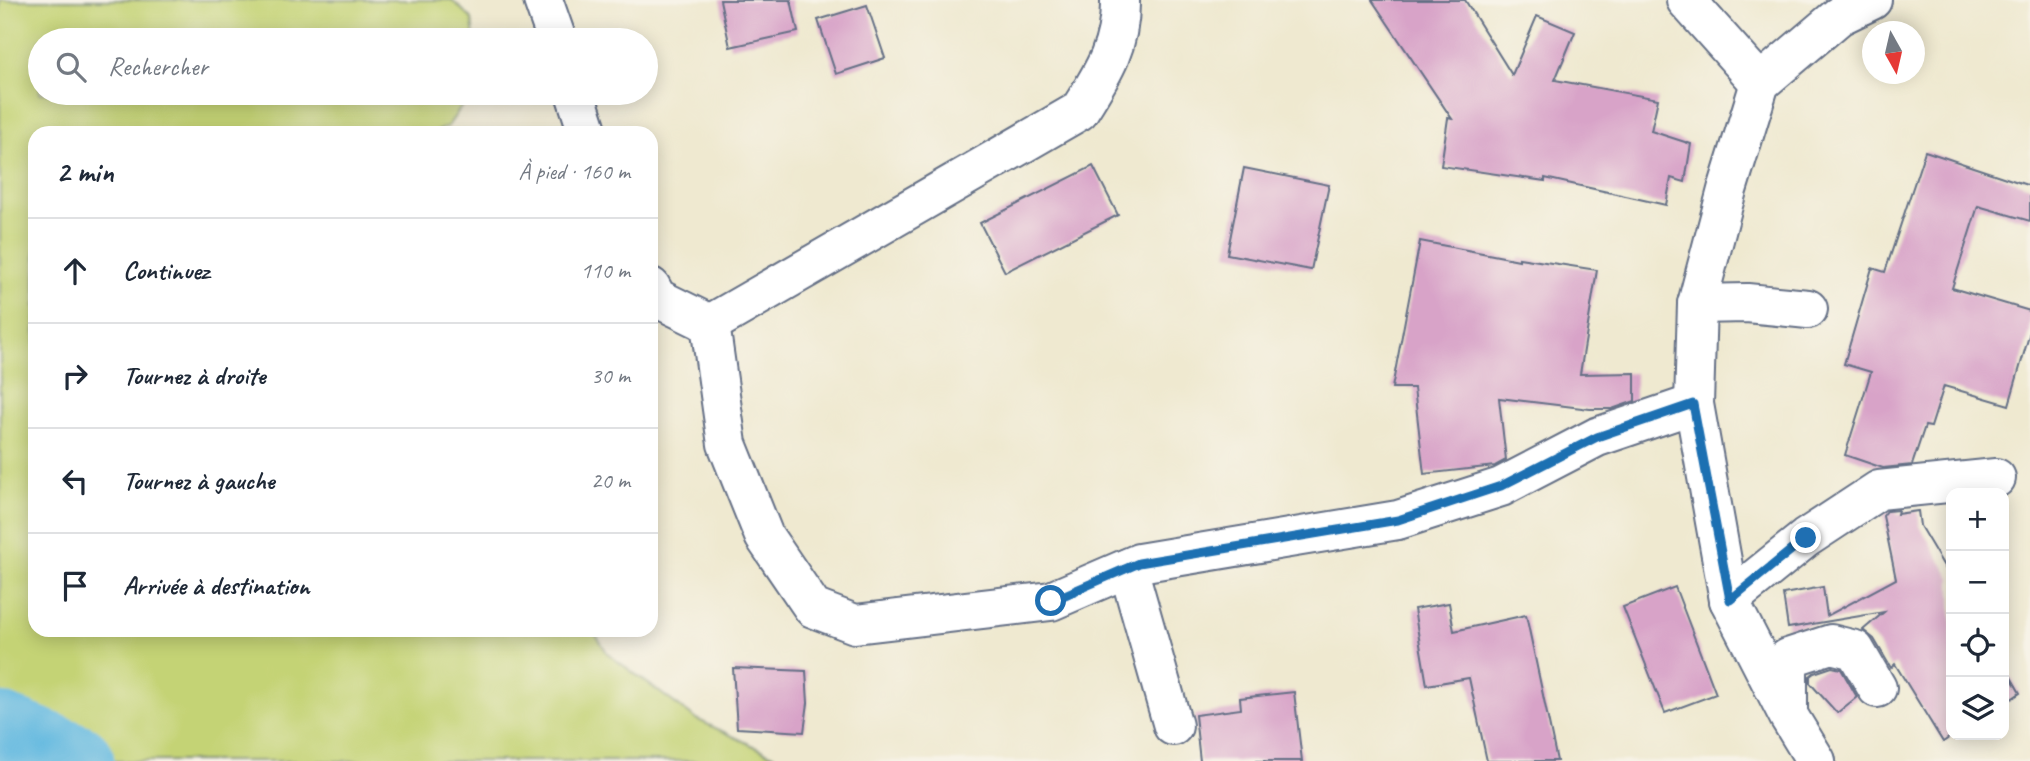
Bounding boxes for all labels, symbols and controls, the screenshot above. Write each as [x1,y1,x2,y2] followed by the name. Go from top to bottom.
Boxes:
[1862,21,1925,84] north arrow
[28,28,658,105] search box
[52,48,90,86] icon: search
[108,50,208,83] text: Rechercher
[56,153,113,191] text: 2 min
[518,157,630,186] text: À pied · 160 m
[56,252,94,290] icon: ahead
[123,254,209,287] text: Continuez
[581,256,630,285] text: 110 m
[56,357,94,395] icon: right
[123,359,265,392] text: Tournez à droite
[591,361,630,390] text: 30 m
[56,462,94,500] icon: left
[123,464,274,497] text: Tournez à gauche
[591,466,630,495] text: 20 m
[1946,488,2009,740] map controls
[1946,488,2009,551] button: +
[1790,522,1821,553] route end
[1946,551,2009,614] button: −
[56,567,94,605] icon: arrive
[123,569,309,602] text: Arrivée à destination
[1035,585,1066,616] route start
[1946,614,2009,677] button: locate
[1946,677,2009,740] button: layers

